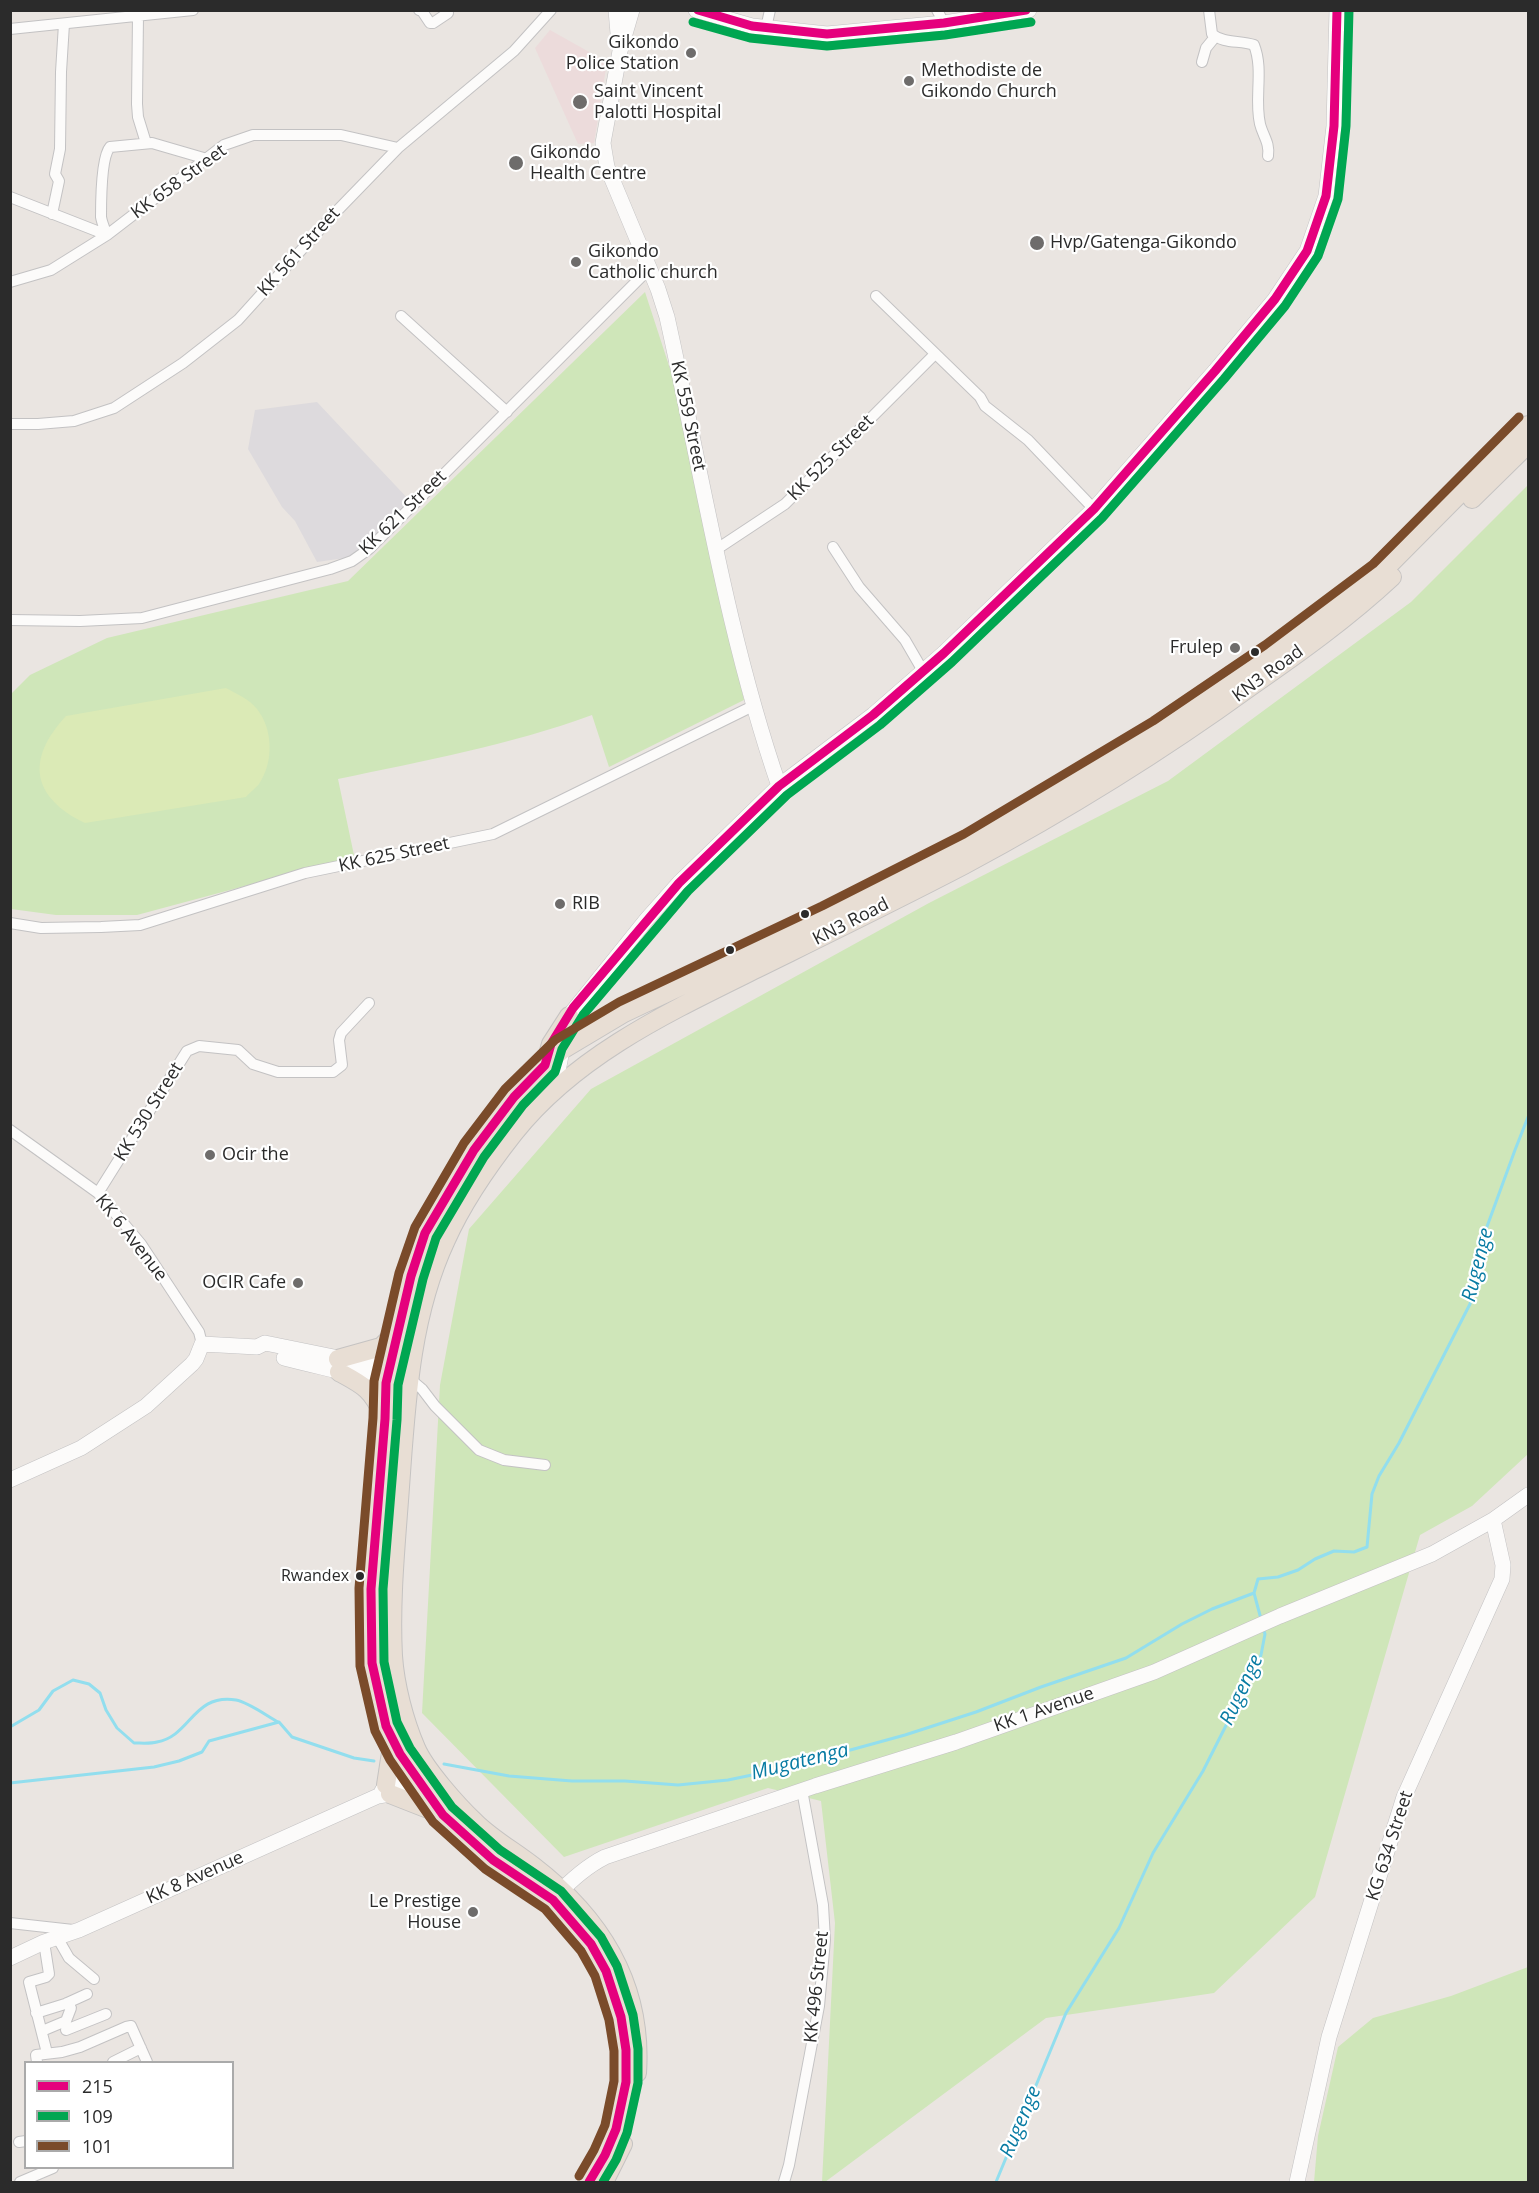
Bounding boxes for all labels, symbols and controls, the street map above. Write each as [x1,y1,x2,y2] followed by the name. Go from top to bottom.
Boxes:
[566,32,679,74] place label: Gikondo Police Station
[684,46,698,60] marker: Gikondo Police Station
[921,60,1057,103] place label: Methodiste de Gikondo Church
[902,74,916,88] marker: Methodiste de Gikondo Church
[594,81,721,124] place label: Saint Vincent Palotti Hospital
[571,93,589,111] marker: Saint Vincent Palotti Hospital
[127,140,231,224] street label: KK 658 Street
[530,142,646,184] place label: Gikondo Health Centre
[507,154,525,172] marker: Gikondo Health Centre
[253,203,345,301] street label: KK 561 Street
[1050,232,1237,254] place label: Hvp/Gatenga-Gikondo
[1028,234,1046,252] marker: Hvp/Gatenga-Gikondo
[588,241,718,284] place label: Gikondo Catholic church
[569,255,583,269] marker: Gikondo Catholic church
[666,359,710,473] street label: KK 559 Street
[784,411,878,505] street label: KK 525 Street
[355,466,451,560] street label: KK 621 Street
[1170,637,1223,659] place label: Frulep
[1228,641,1308,707] street label: KN3 Road
[1228,641,1242,655] marker: Frulep
[1249,646,1261,658] unlabelled marker
[337,833,451,877] street label: KK 625 Street
[572,893,600,915] place label: RIB
[809,894,893,950] street label: KN3 Road
[553,897,567,911] marker: RIB
[799,908,811,920] unlabelled marker
[724,944,736,956] unlabelled marker
[110,1059,188,1165] street label: KK 530 Street
[222,1144,289,1166] place label: Ocir the
[203,1148,217,1162] marker: Ocir the
[90,1190,172,1286] street label: KK 6 Avenue
[1457,1226,1499,1304] water label: Rugenge
[202,1272,286,1294] place label: OCIR Cafe
[291,1276,305,1290] marker: OCIR Cafe
[281,1566,349,1586] place label: Rwandex
[354,1570,366,1582] marker: Rwandex
[1215,1651,1269,1729] water label: Rugenge
[991,1683,1097,1737] street label: KK 1 Avenue
[749,1738,851,1786] water label: Mugatenga
[1362,1788,1418,1904] street label: KG 634 Street
[143,1847,247,1909] street label: KK 8 Avenue
[369,1891,461,1934] place label: Le Prestige House
[466,1905,480,1919] marker: Le Prestige House
[800,1930,834,2044] street label: KK 496 Street
[24,2061,234,2169] legend
[82,2074,113,2098] text: 215
[995,2083,1047,2161] water label: Rugenge
[82,2104,113,2128] text: 109
[82,2134,113,2158] text: 101

